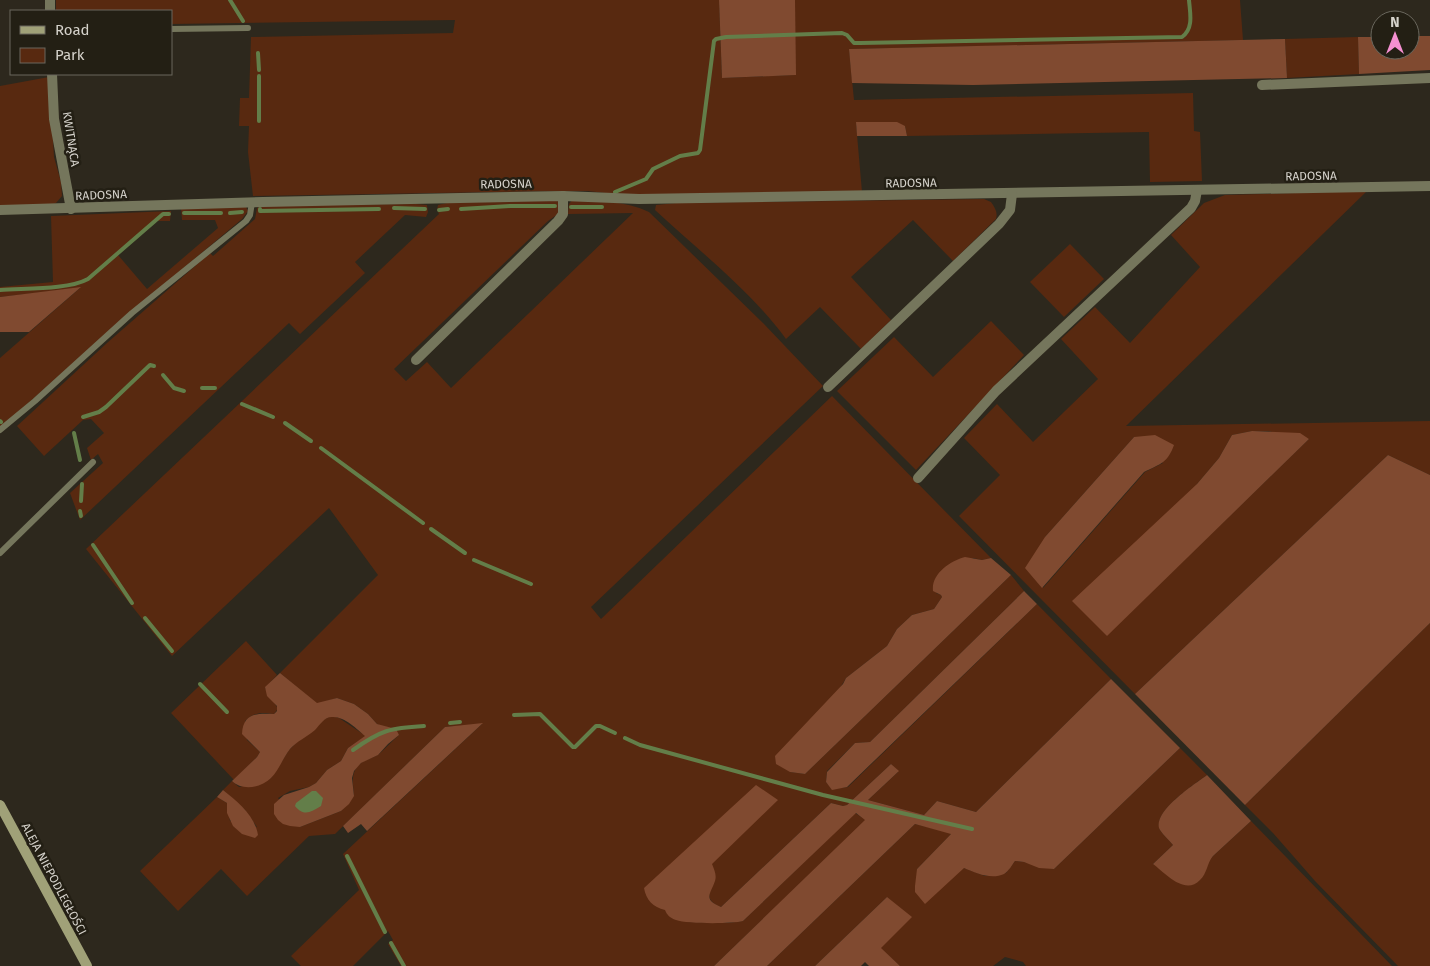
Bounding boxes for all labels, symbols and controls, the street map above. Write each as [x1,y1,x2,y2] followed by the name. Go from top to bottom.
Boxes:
[10,10,172,75] legend
[1370,10,1420,60] north arrow
[1390,14,1400,31] text: N
[55,21,90,39] text: Road
[55,46,85,64] text: Park
[60,111,82,168] street label: KWITNĄCA
[1285,169,1337,183] street label: RADOSNA
[885,176,937,190] street label: RADOSNA
[480,177,532,191] street label: RADOSNA
[75,187,127,203] street label: RADOSNA
[19,820,90,937] street label: ALEJA NIEPODLEGŁOŚCI

